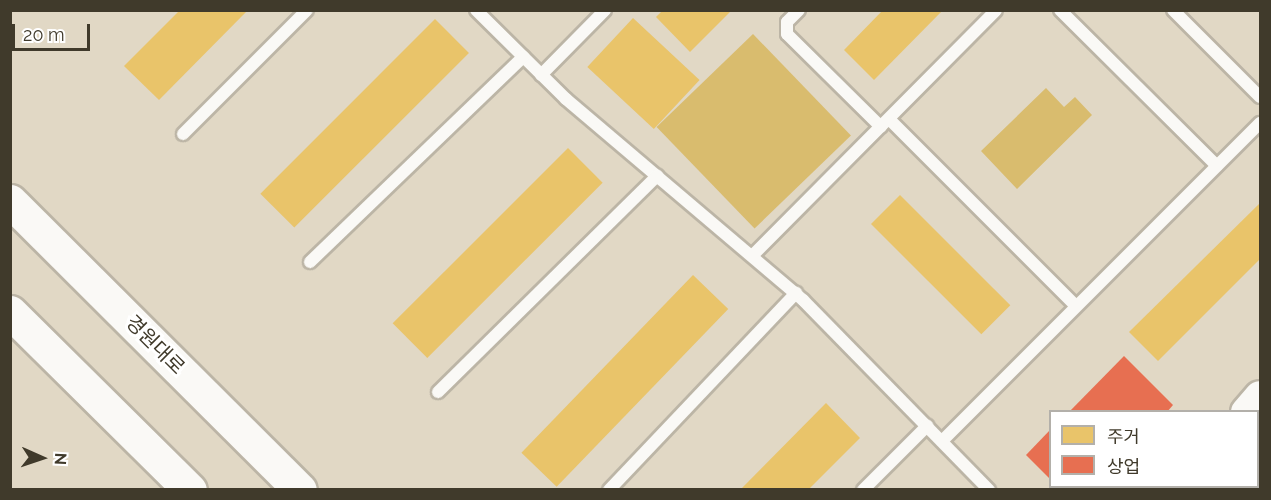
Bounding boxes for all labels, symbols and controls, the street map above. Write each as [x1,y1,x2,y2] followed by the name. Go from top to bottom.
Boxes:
[15,12,93,50] scale bar
[23,24,65,45] text: 20 m
[120,310,190,380] street label: 경원대로
[1049,410,1259,488] legend
[1107,426,1140,447] text: 주거
[12,428,72,488] north arrow
[51,452,70,466] text: N
[1107,456,1140,477] text: 상업

